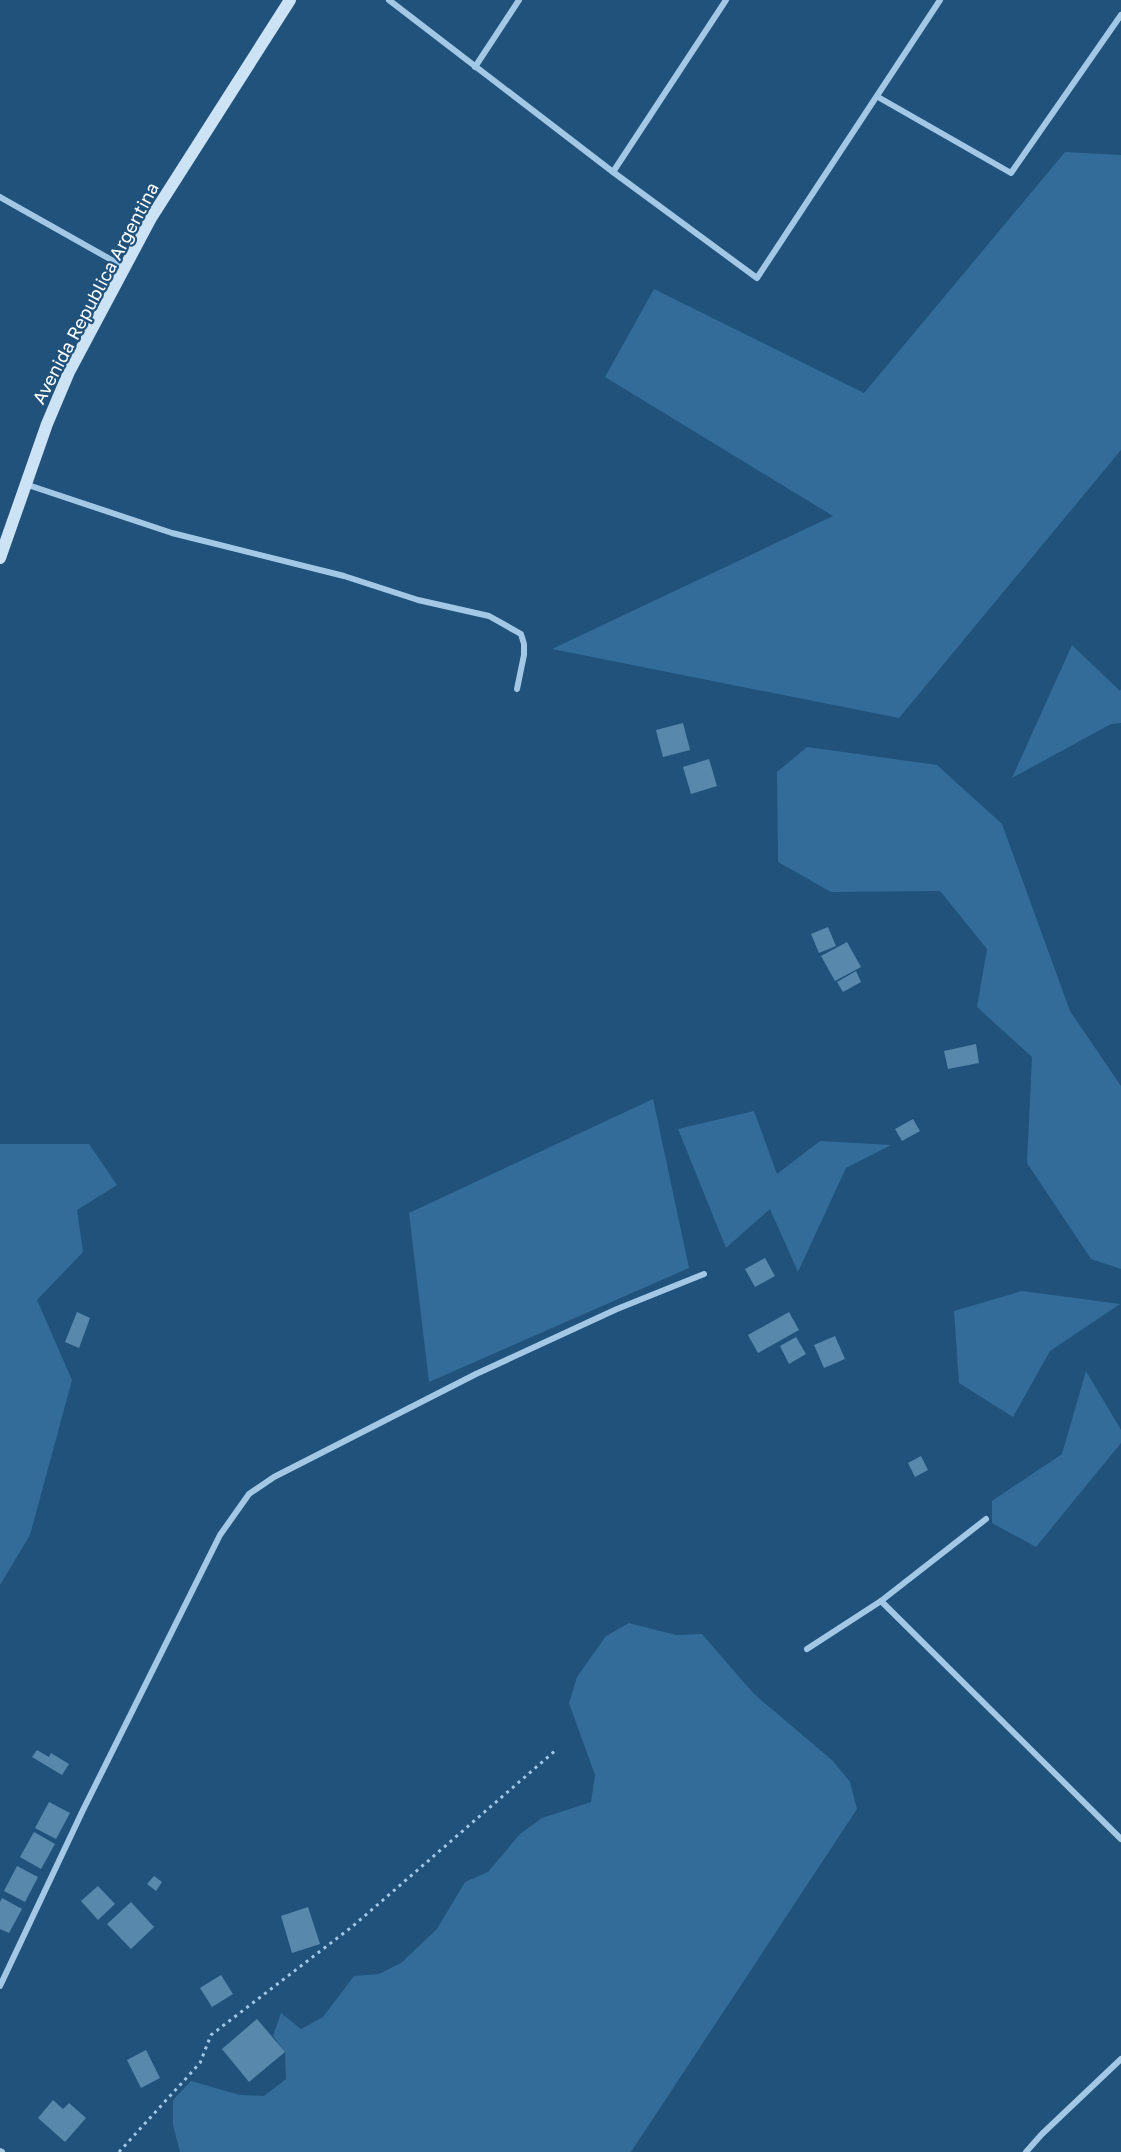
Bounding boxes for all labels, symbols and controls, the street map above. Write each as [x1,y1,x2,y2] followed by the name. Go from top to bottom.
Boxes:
[27,178,163,408] street label: Avenida Republica Argentina

